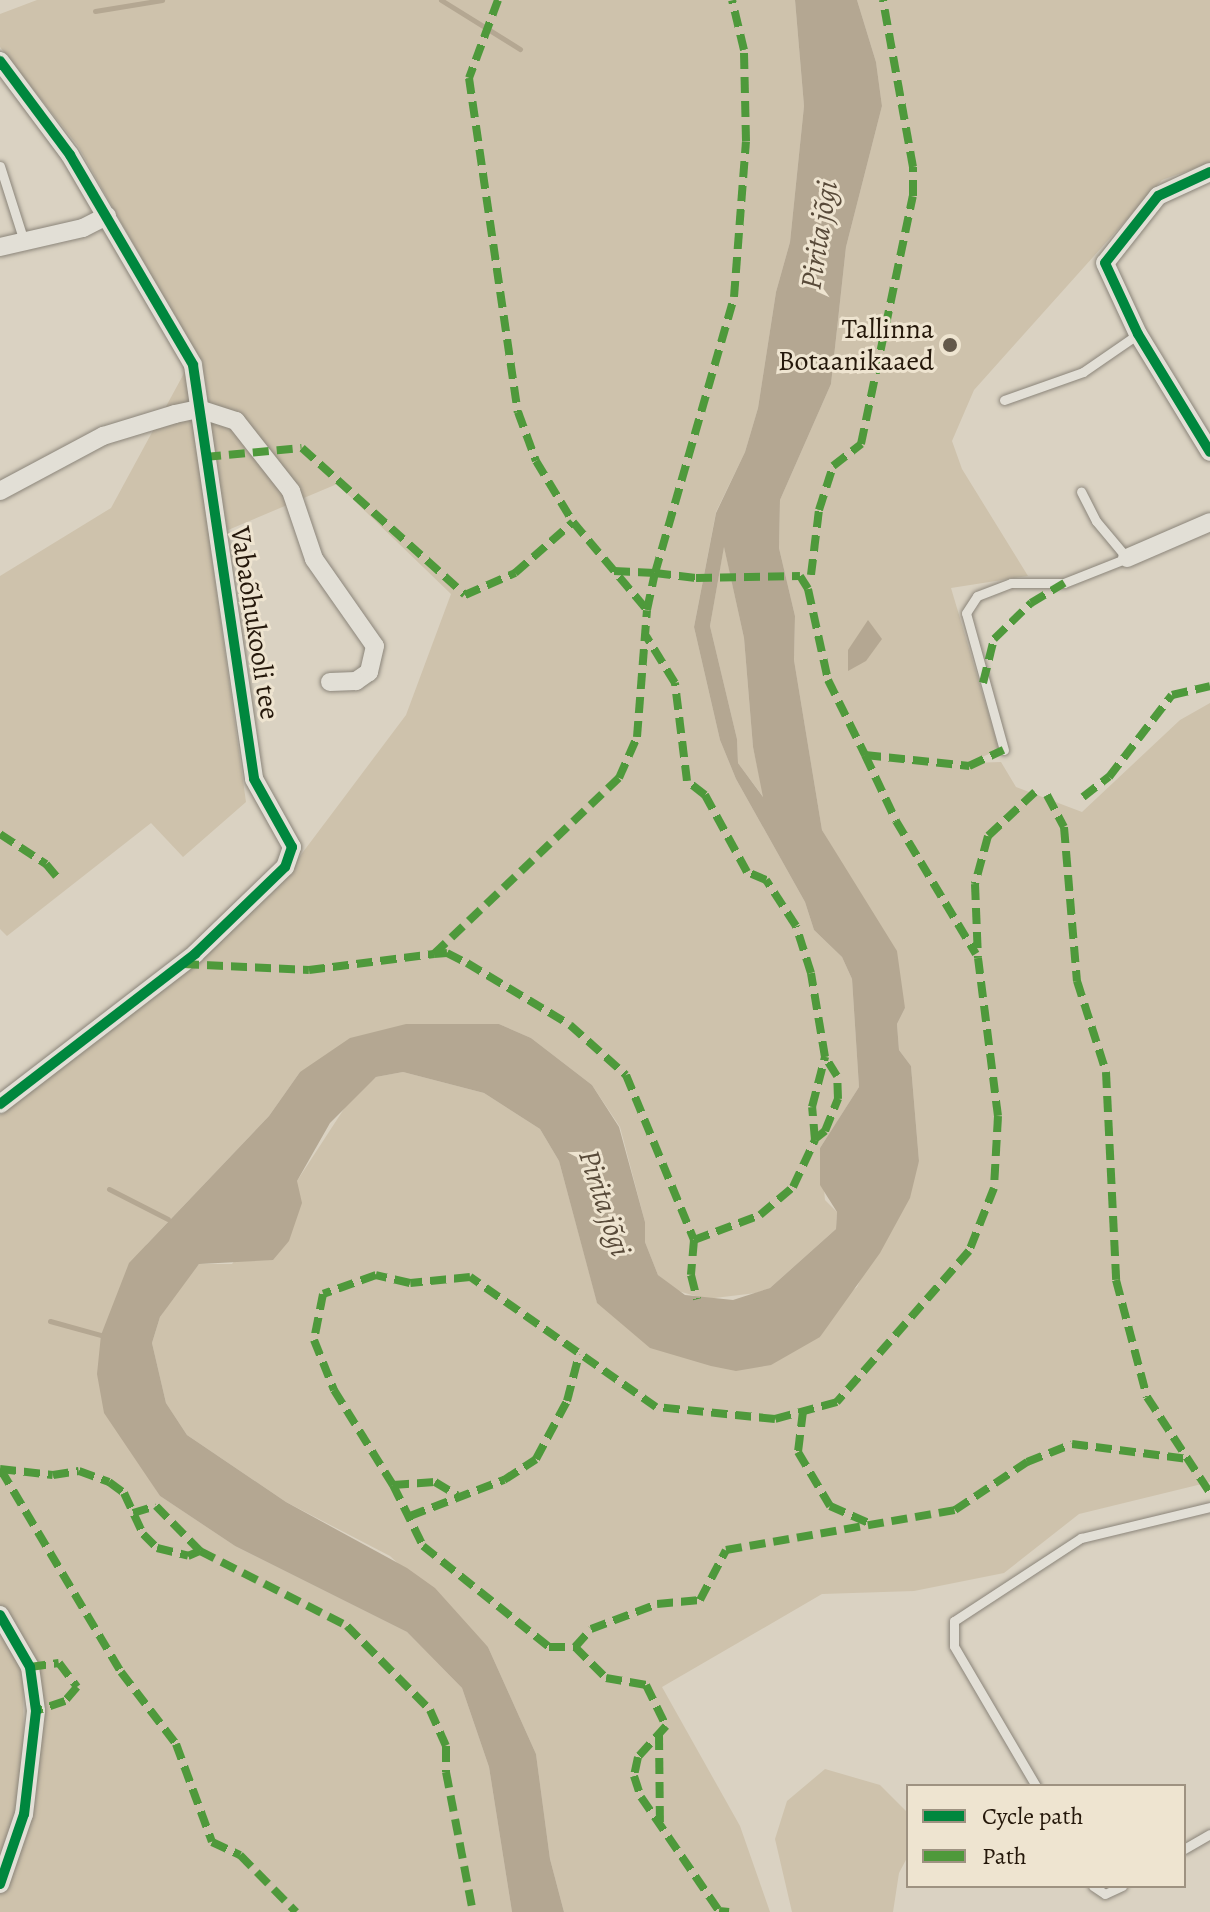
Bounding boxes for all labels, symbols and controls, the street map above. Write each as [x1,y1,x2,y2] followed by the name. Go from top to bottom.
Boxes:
[793,178,845,292] water label: Pirita jõgi
[778,312,934,378] place label: Tallinna Botaanikaaed
[941,336,959,354] marker: Tallinna Botaanikaaed
[223,524,287,722] street label: Vabaõhukooli tee
[571,1145,639,1261] water label: Pirita jõgi
[906,1784,1186,1888] legend
[982,1800,1083,1832] text: Cycle path
[982,1840,1027,1872] text: Path

